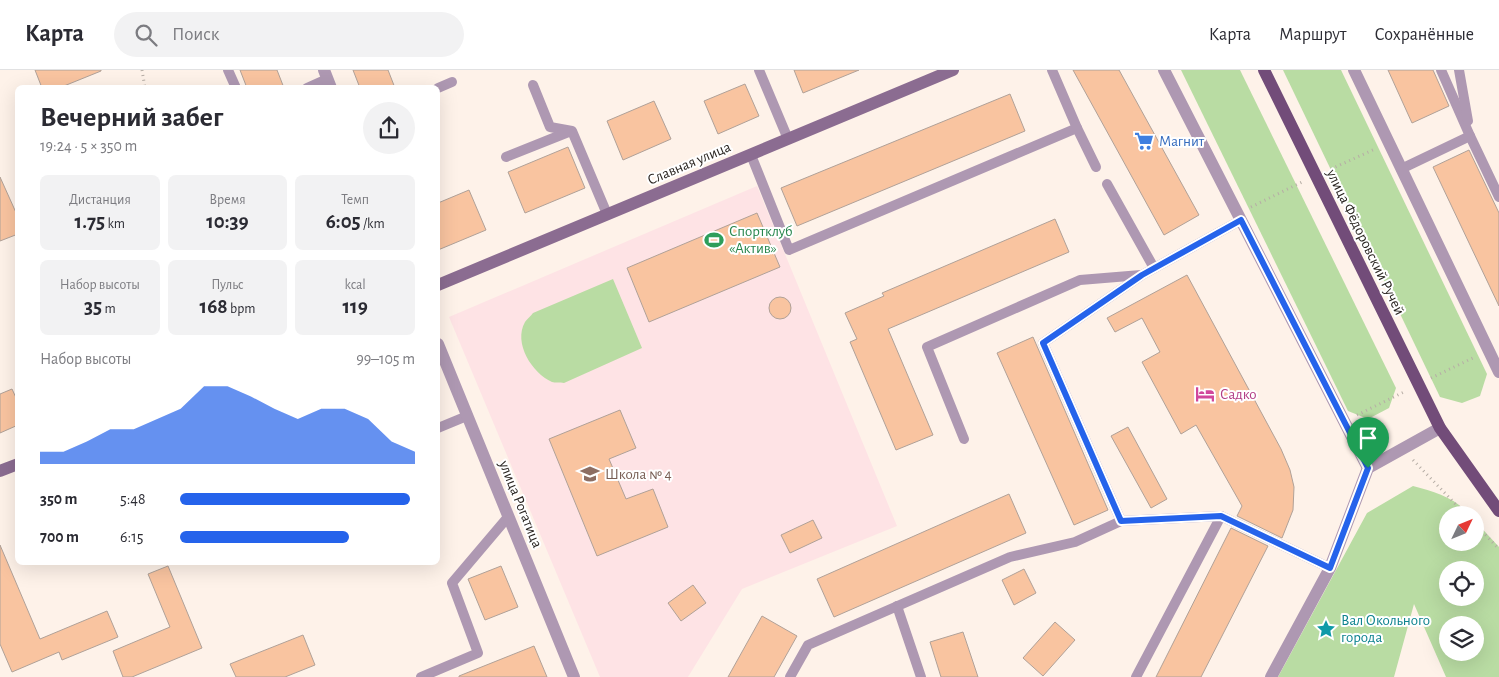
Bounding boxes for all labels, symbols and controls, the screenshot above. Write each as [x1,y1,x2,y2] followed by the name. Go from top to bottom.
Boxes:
[114,12,464,57] search box
[132,21,160,49] icon: search
[25,22,84,46] text: Карта
[172,25,219,44] text: Поиск
[1209,26,1251,44] text: Карта
[1279,26,1347,44] text: Маршрут
[1375,26,1474,44] text: Сохранённые
[363,102,415,154] button: share
[40,104,223,132] text: Вечерний забег
[1133,130,1155,152] supermarket icon: Магнит
[1159,134,1205,149] place label: Магнит
[40,138,137,154] text: 19:24 · 5 × 350 m
[645,139,733,188] street label: Славная улица
[1323,166,1407,317] street label: улица Фёдоровский Ручей
[69,193,131,207] text: Дистанция
[209,193,246,207] text: Время
[341,193,369,207] text: Темп
[75,211,105,232] text: 1.75
[206,211,249,232] text: 10:39
[326,211,361,232] text: 6:05
[105,217,125,231] text: km
[361,217,385,231] text: /km
[729,224,793,256] place label: Спортклуб «Актив»
[703,229,725,251] sports icon: Спортклуб «Актив»
[60,278,140,292] text: Набор высоты
[211,278,244,292] text: Пульс
[344,278,366,292] text: kcal
[84,296,102,317] text: 35
[200,296,228,317] text: 168
[343,296,368,317] text: 119
[102,302,116,316] text: m
[228,302,255,316] text: bpm
[40,351,131,367] text: Набор высоты
[356,351,415,367] text: 99–105 m
[1194,383,1216,405] hotel icon: Садко
[1220,387,1257,402] place label: Садко
[1347,417,1389,468] pin
[1354,424,1382,452] icon: arrive
[496,457,545,550] street label: улица Рогатица
[579,463,601,485] school or university icon: Школа № 4
[605,467,672,482] place label: Школа № 4
[40,491,77,507] text: 350 m
[120,491,146,507] text: 5:48
[1439,506,1484,551] north arrow
[1439,506,1484,661] map controls
[40,529,79,545] text: 700 m
[120,529,143,545] text: 6:15
[1439,561,1484,606] button: locate
[1341,613,1430,645] place label: Вал Окольного города
[1439,616,1484,661] button: layers
[1315,618,1337,640] place icon: Вал Окольного города

